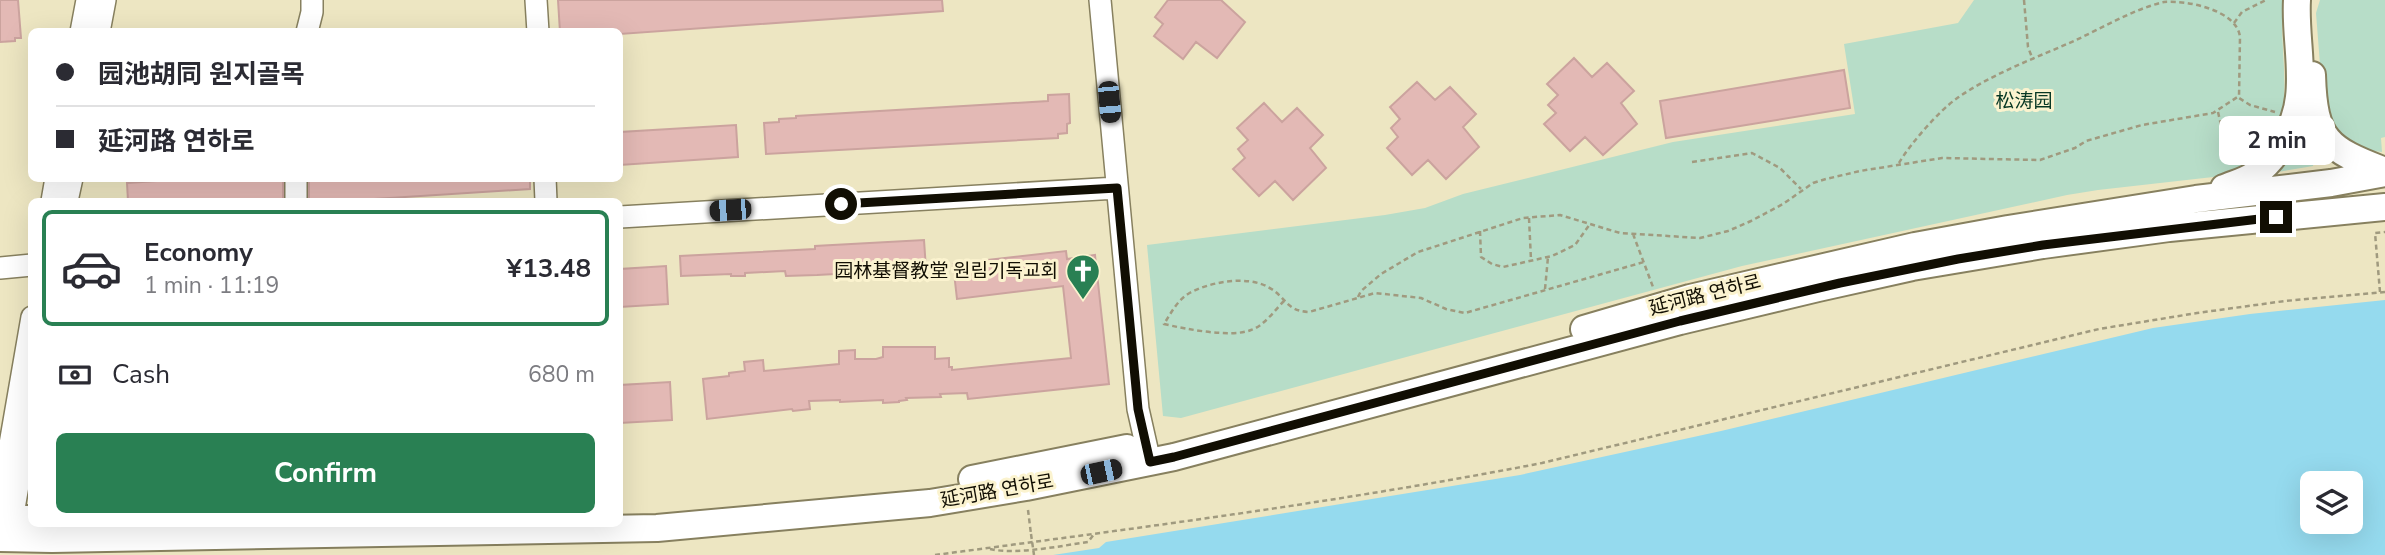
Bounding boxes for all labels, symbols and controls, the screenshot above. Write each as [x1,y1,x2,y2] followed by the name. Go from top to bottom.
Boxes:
[98,57,305,92] text: 园池胡同 원지골목
[1097,80,1122,124] car
[1995,88,2053,114] park label: 松涛园
[2218,116,2334,164] callout: 2 min
[98,124,255,159] text: 延河路 연하로
[2247,125,2307,156] text: 2 min
[825,188,857,220] route start
[709,198,752,222] car
[2260,201,2292,233] route end
[144,235,253,270] text: Economy
[60,237,123,300] icon: car
[507,251,591,286] text: ¥13.48
[1064,252,1102,301] church icon: 园林基督教堂 원림기독교회
[834,258,1058,284] place label: 园林基督教堂 원림기독교회
[1646,269,1764,321] street label: 延河路 연하로
[144,270,279,301] text: 1 min · 11:19
[56,356,94,394] icon: cash
[112,357,170,392] text: Cash
[528,359,595,390] text: 680 m
[56,433,595,513] button: Confirm
[1079,457,1124,487] car
[938,468,1056,514] street label: 延河路 연하로
[2300,471,2363,534] map controls
[2300,471,2363,534] button: layers

